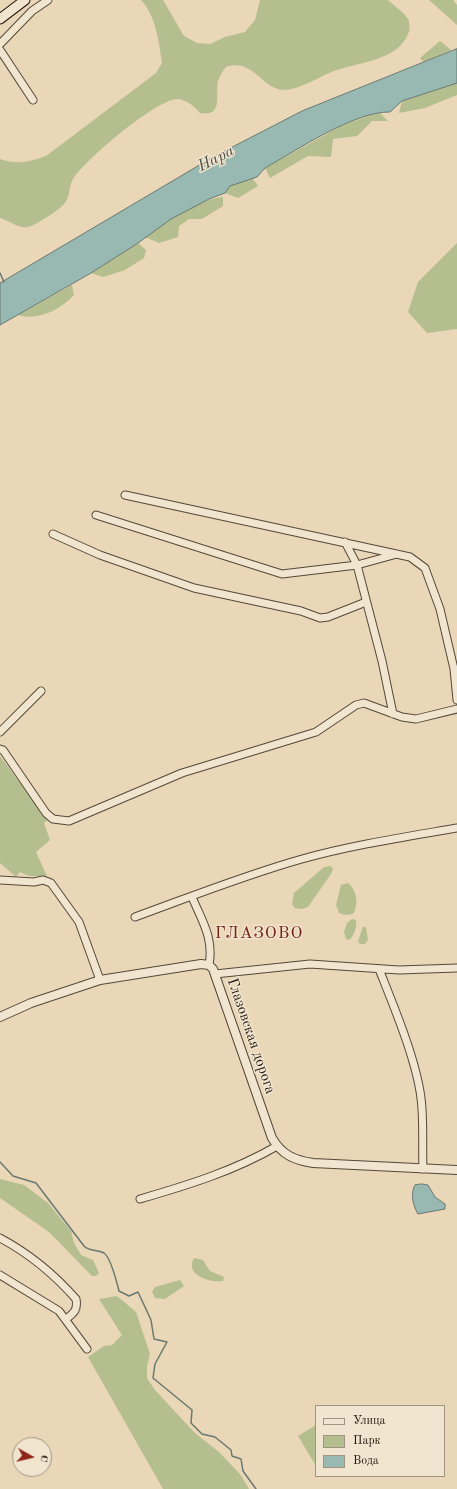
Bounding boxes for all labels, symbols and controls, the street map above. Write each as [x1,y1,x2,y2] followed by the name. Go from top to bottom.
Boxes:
[194,142,238,176] water label: Нара
[215,924,303,944] district label: ГЛАЗОВО
[223,976,279,1096] street label: Глазовская дорога
[315,1405,445,1477] legend
[353,1415,386,1427] text: Улица
[353,1435,381,1447] text: Парк
[12,1437,52,1477] north arrow
[37,1454,49,1463] text: С
[353,1455,379,1467] text: Вода

